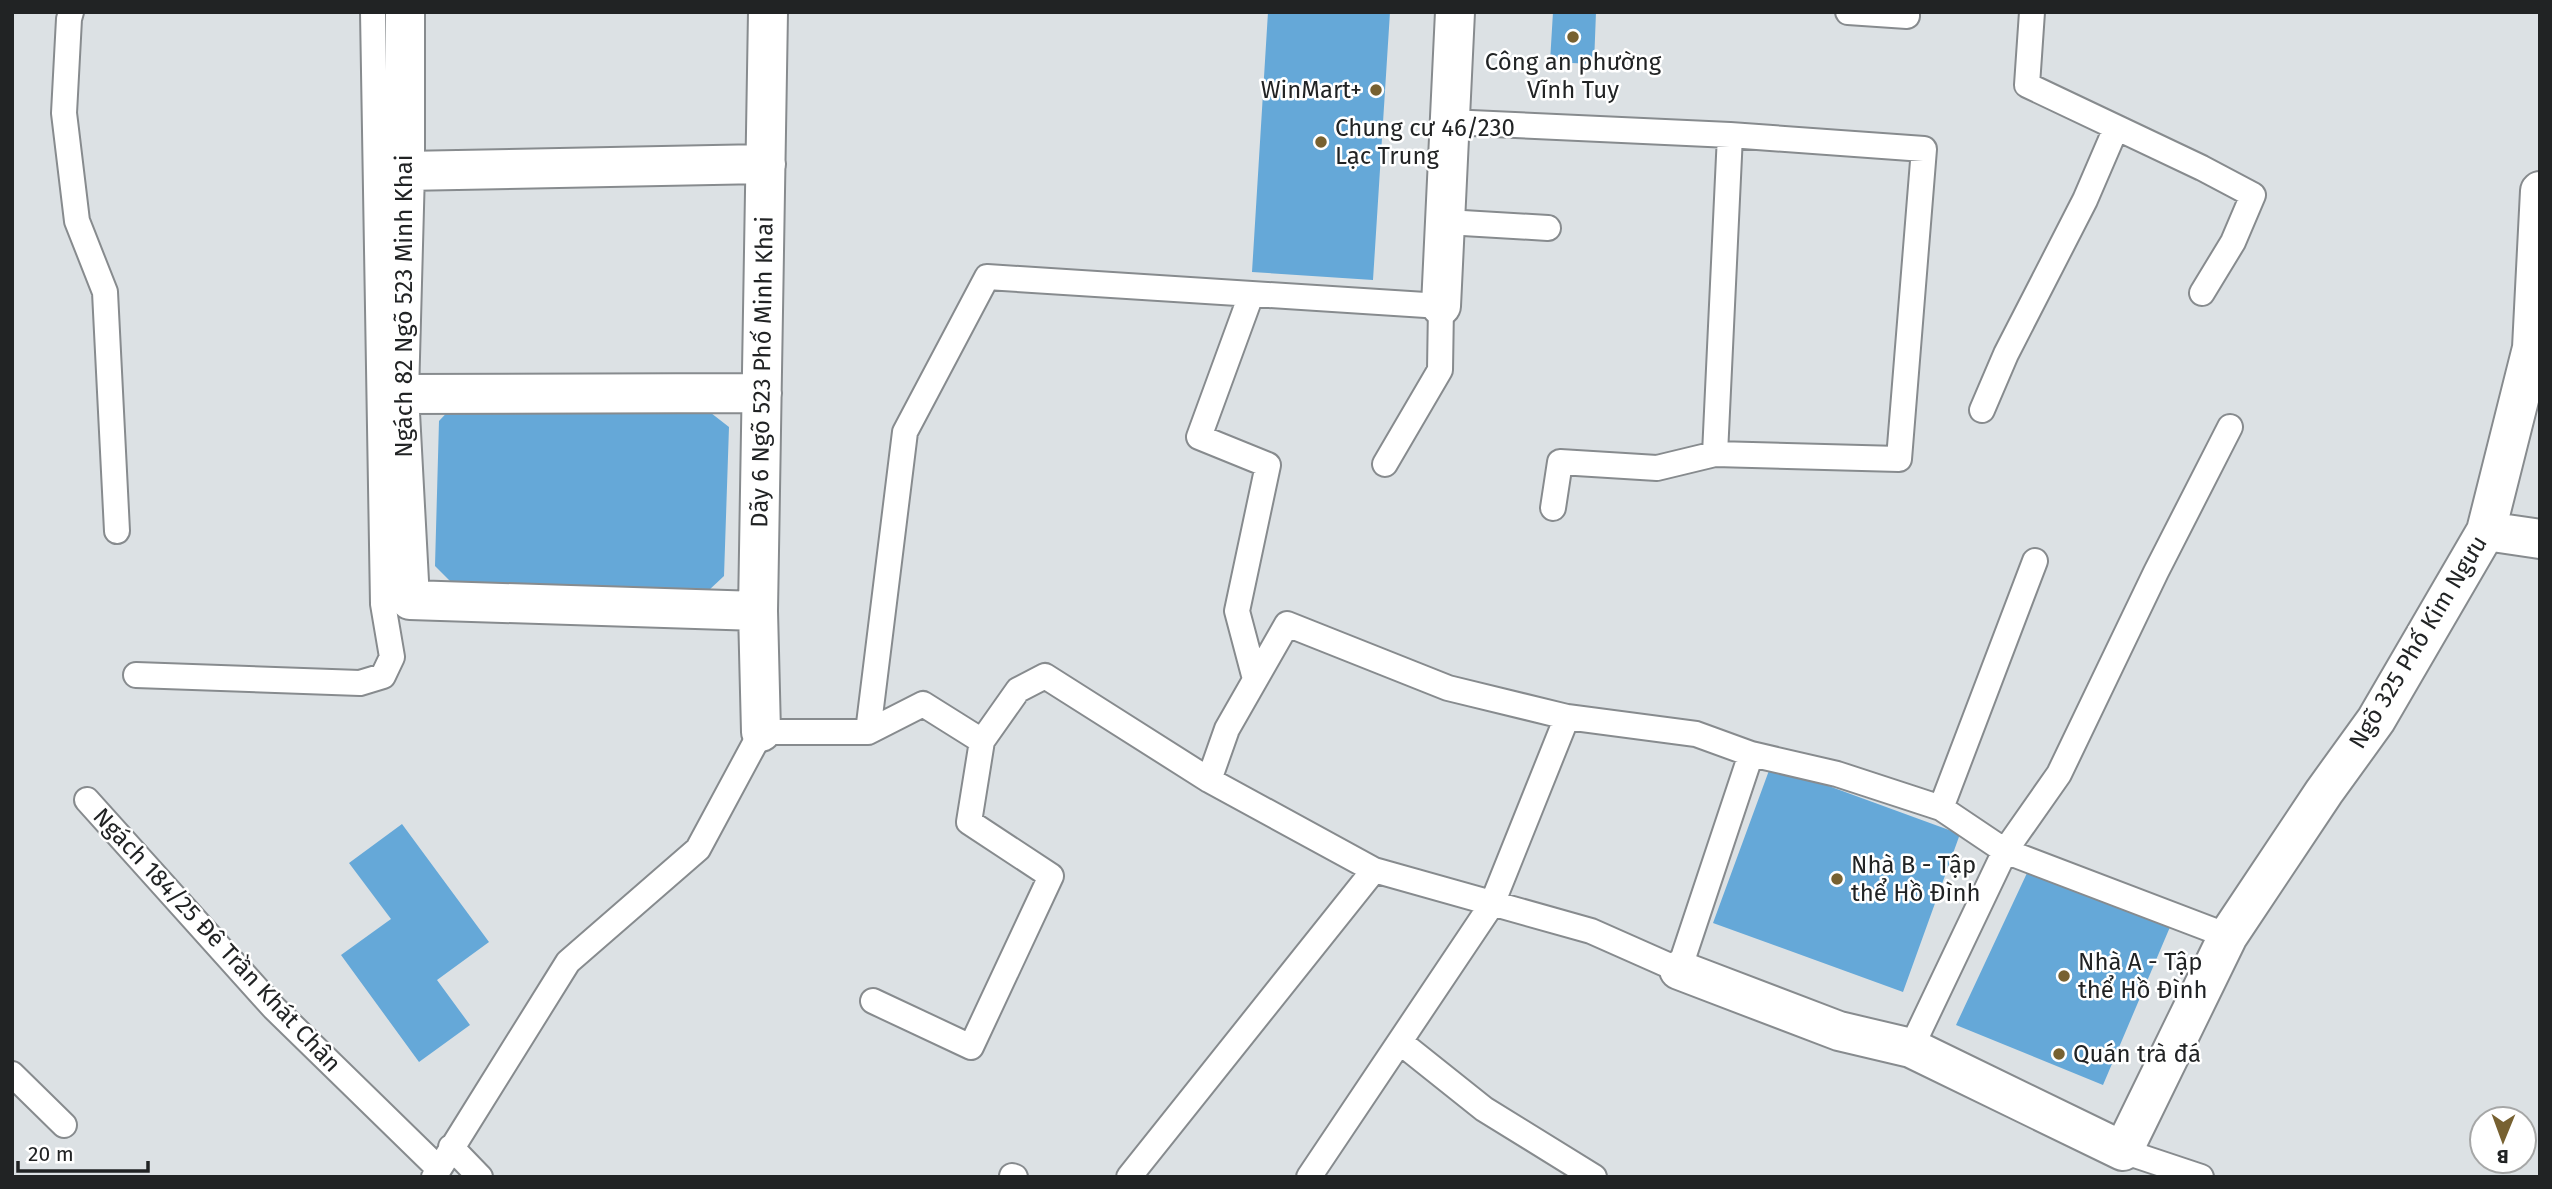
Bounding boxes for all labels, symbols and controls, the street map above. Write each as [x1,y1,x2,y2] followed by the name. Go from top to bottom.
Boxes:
[1565,29,1581,45] marker: Công an phường Vĩnh Tuy
[1485,48,1662,104] place label: Công an phường Vĩnh Tuy
[1261,76,1362,104] place label: WinMart+
[1368,82,1384,98] marker: WinMart+
[1335,114,1515,170] place label: Chung cư 46/230 Lạc Trung
[1313,134,1329,150] marker: Chung cư 46/230 Lạc Trung
[390,154,418,458] street label: Ngách 82 Ngõ 523 Minh Khai
[745,216,779,528] street label: Dãy 6 Ngõ 523 Phố Minh Khai
[2343,530,2493,754] street label: Ngõ 325 Phố Kim Ngưu
[87,802,347,1078] street label: Ngách 184/25 Đê Trần Khát Chân
[1851,851,1981,907] place label: Nhà B - Tập thể Hồ Đình
[1829,871,1845,887] marker: Nhà B - Tập thể Hồ Đình
[2078,948,2208,1004] place label: Nhà A - Tập thể Hồ Đình
[2056,968,2072,984] marker: Nhà A - Tập thể Hồ Đình
[2073,1040,2201,1068] place label: Quán trà đá
[2051,1046,2067,1062] marker: Quán trà đá
[2468,1105,2538,1175] north arrow
[18,1130,147,1174] scale bar
[28,1141,74,1167] text: 20 m
[2496,1145,2509,1168] text: B

